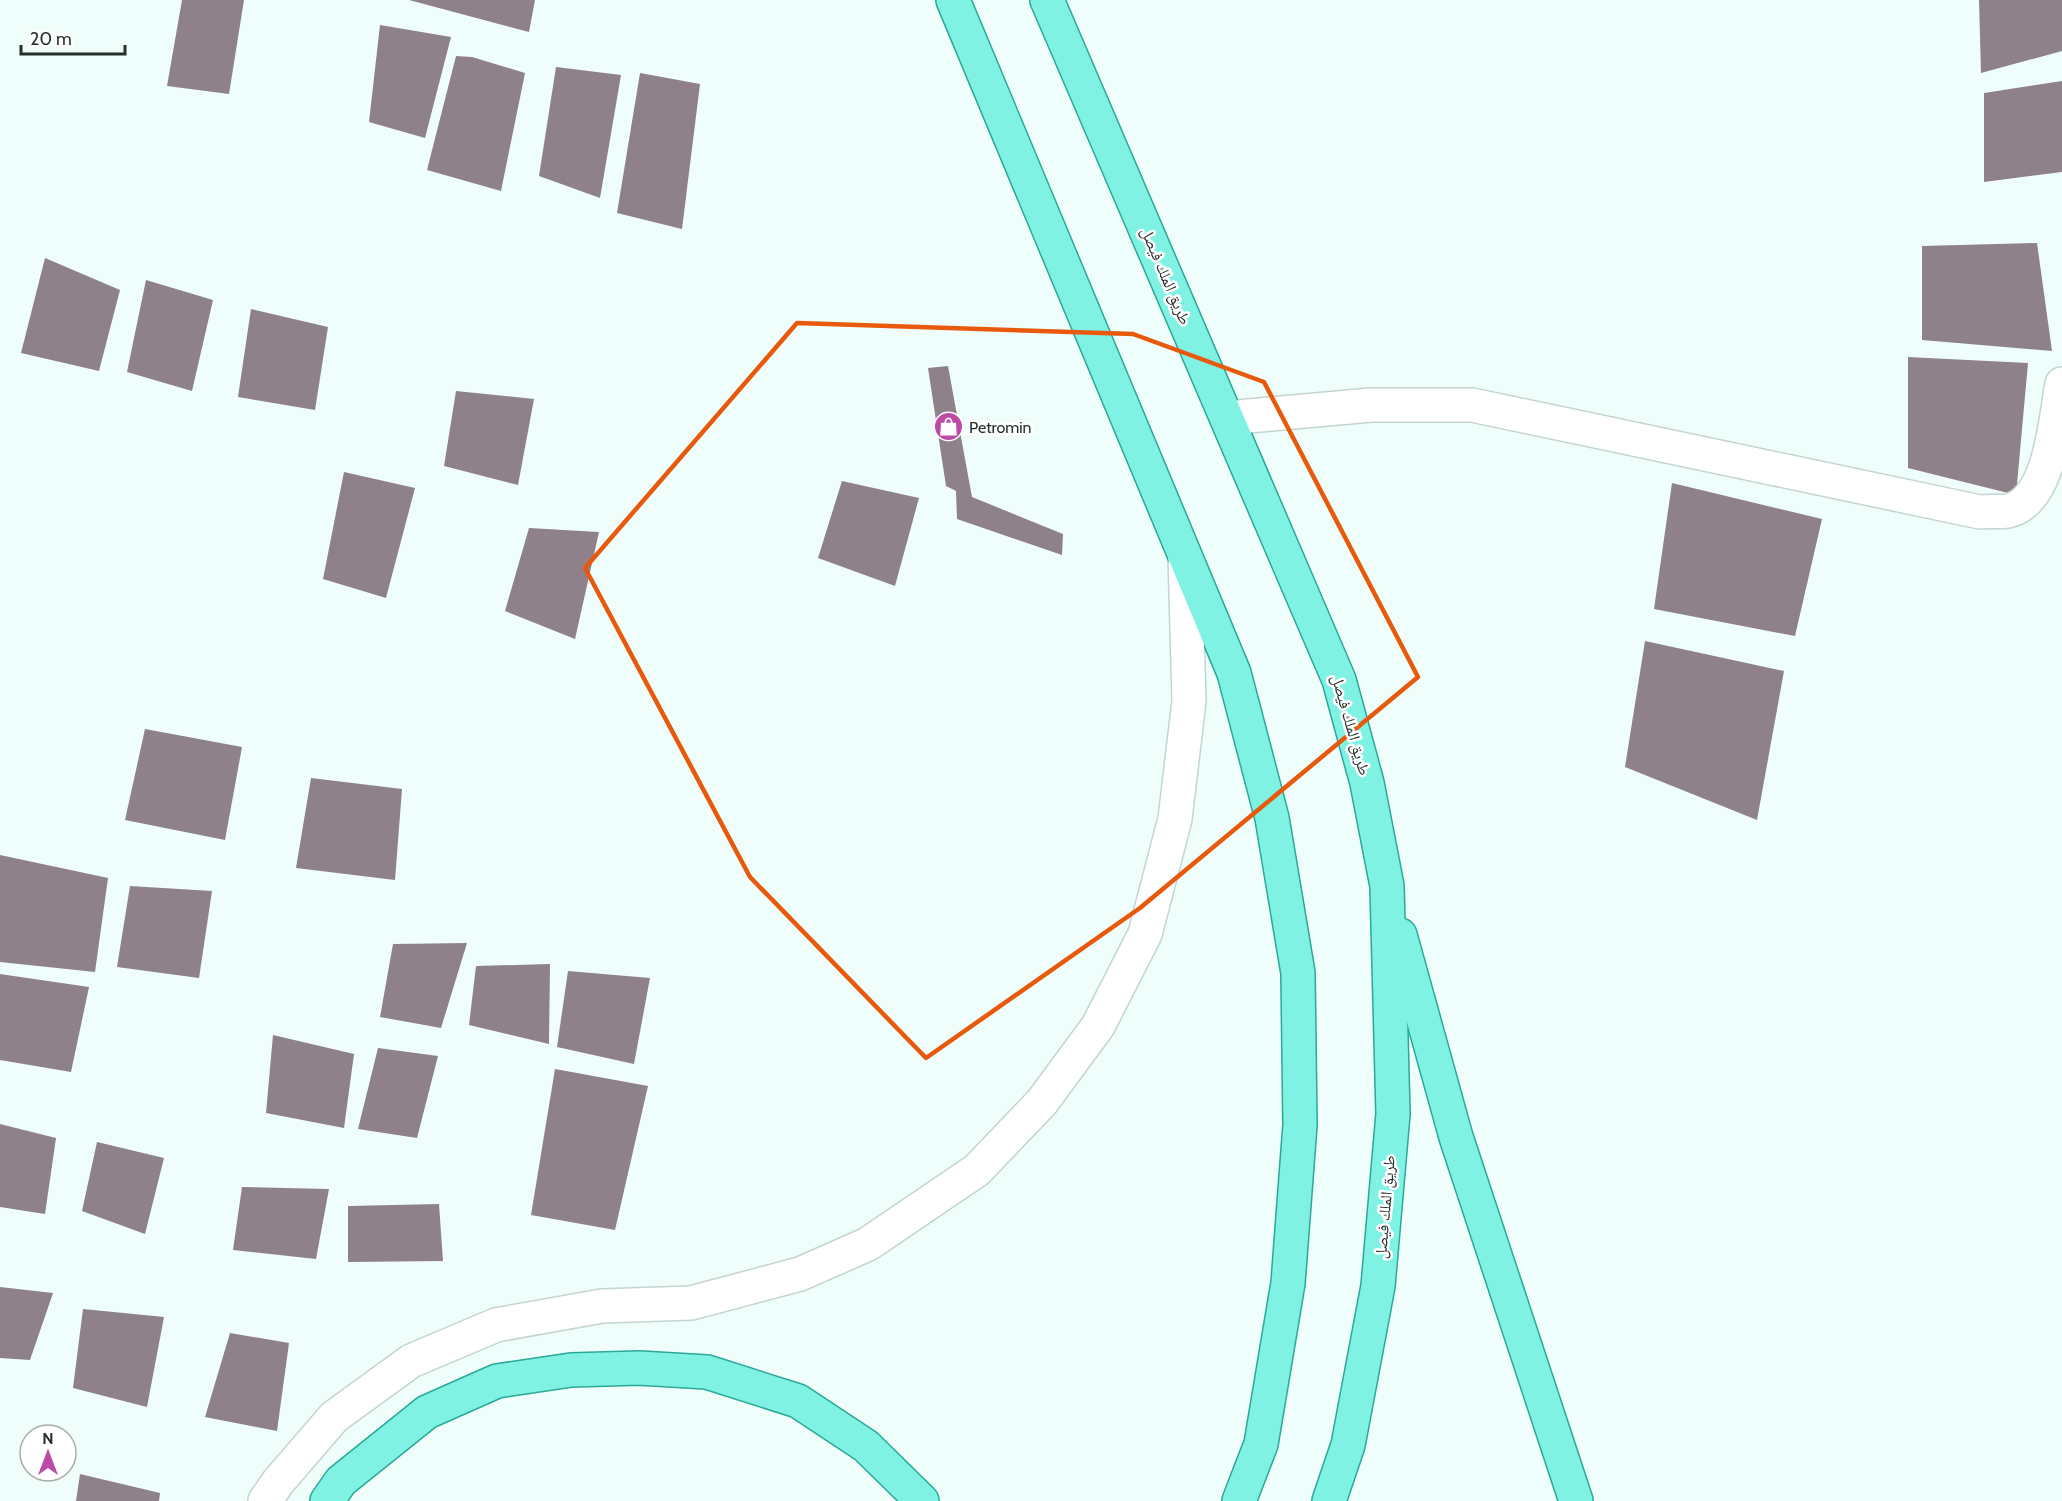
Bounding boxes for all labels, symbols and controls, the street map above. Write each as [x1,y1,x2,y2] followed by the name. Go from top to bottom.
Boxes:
[21,18,124,56] scale bar
[30,28,72,50] text: 20 m
[1136,224,1195,328] street label: طريق الملك فيصل
[932,411,964,443] shop icon: Petromin
[969,418,1032,437] place label: Petromin
[1327,672,1374,778] street label: طريق الملك فيصل
[1371,1154,1400,1260] street label: طريق الملك فيصل
[18,1423,78,1483] north arrow
[42,1429,54,1448] text: N

